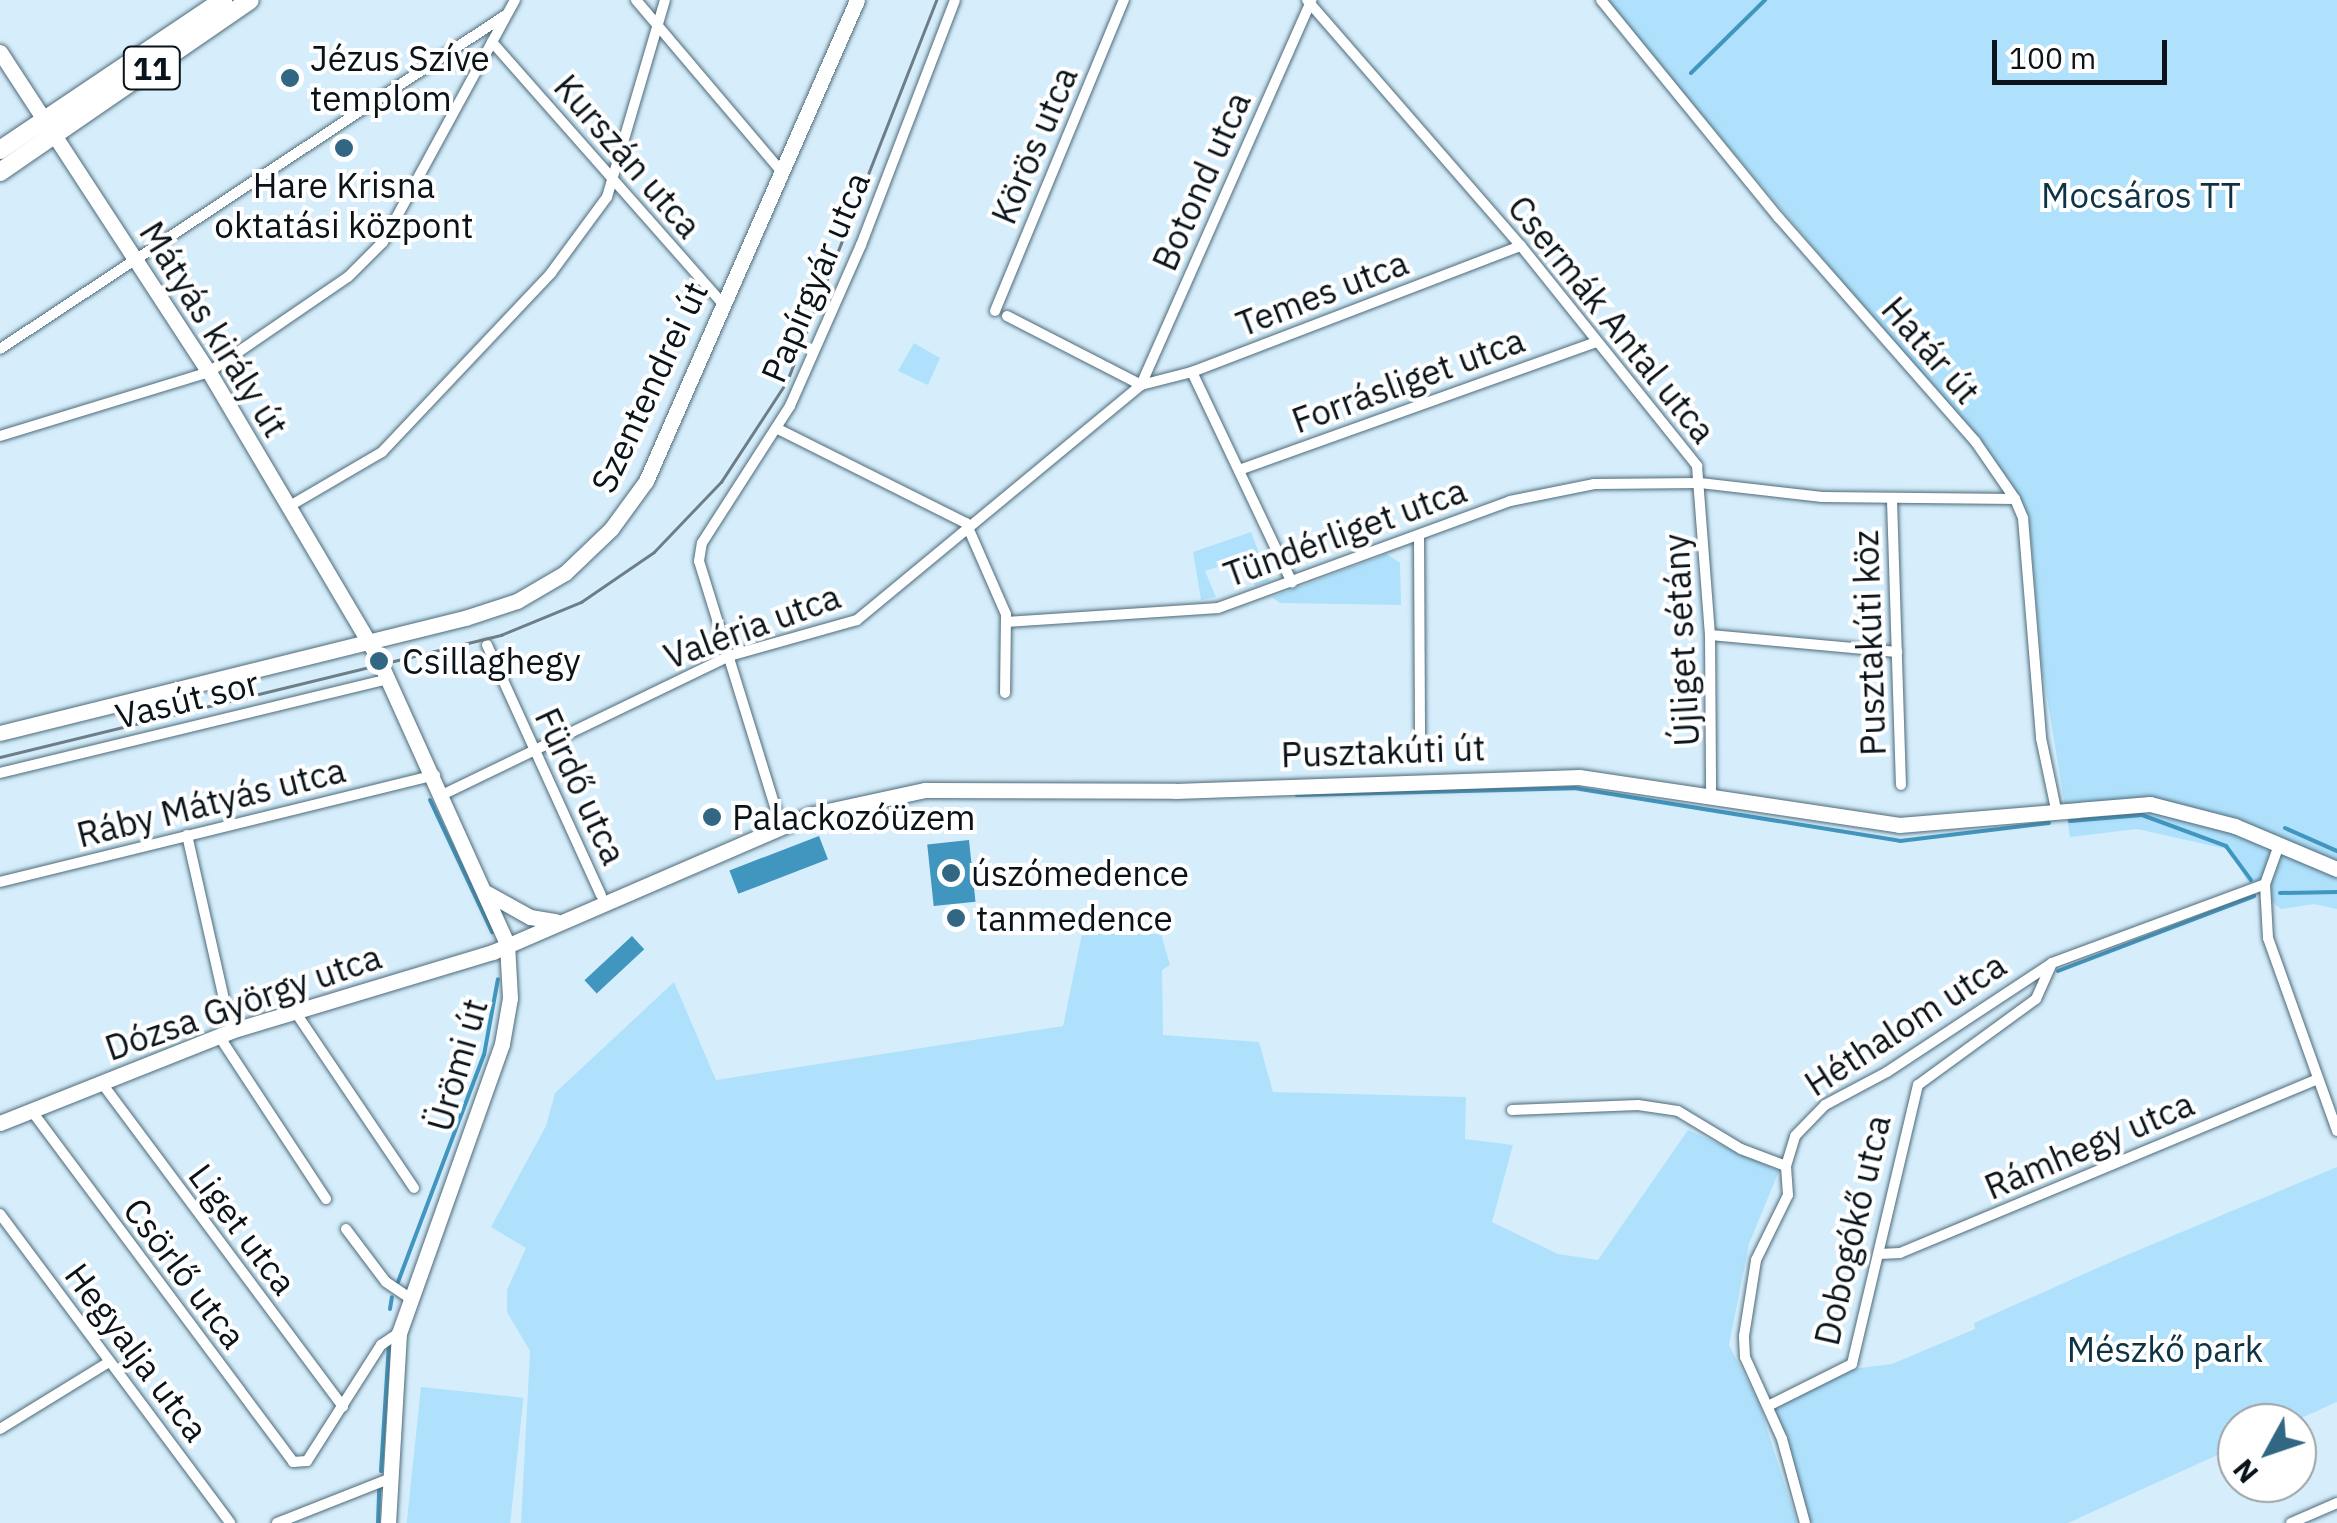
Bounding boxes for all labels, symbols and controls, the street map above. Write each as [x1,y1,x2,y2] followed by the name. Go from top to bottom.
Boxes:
[1997,20,2172,82] scale bar
[310,37,490,119] place label: Jézus Szíve templom
[2009,38,2096,77] text: 100 m
[122,41,182,95] road number: 11
[982,60,1086,230] street label: Körös utca
[546,66,710,246] street label: Kurszán utca
[279,67,301,89] marker: Jézus Szíve templom
[1143,85,1259,277] street label: Botond utca
[333,137,355,159] marker: Hare Krisna oktatási központ
[214,164,474,246] place label: Hare Krisna oktatási központ
[752,166,878,388] street label: Papírgyár utca
[2041,174,2241,216] park label: Mocsáros TT
[1499,187,1725,451] street label: Csermák Antal utca
[131,214,297,444] street label: Mátyás király út
[1230,241,1414,345] street label: Temes utca
[582,275,716,499] street label: Szentendrei út
[1873,288,1989,412] street label: Határ út
[1286,319,1530,441] street label: Forrásliget utca
[1218,469,1472,595] street label: Tündérliget utca
[1844,529,1894,757] street label: Pusztakúti köz
[1654,533,1708,747] street label: Újliget sétány
[658,575,846,677] street label: Valéria utca
[402,640,581,682] place label: Csillaghegy
[366,648,392,674] marker: Csillaghegy
[111,661,263,737] street label: Vasút sor
[527,701,635,871] street label: Fürdő utca
[1280,726,1486,776] street label: Pusztakúti út
[72,748,350,856] street label: Ráby Mátyás utca
[732,796,976,838] place label: Palackozóüzem
[701,806,723,828] marker: Palackozóüzem
[971,852,1189,894] place label: úszómedence
[940,862,962,884] marker: úszómedence
[976,897,1173,939] place label: tanmedence
[945,907,967,929] marker: tanmedence
[99,935,387,1069] street label: Dózsa György utca
[1797,943,2013,1105] street label: Héthalom utca
[418,994,496,1136] street label: Ürömi út
[1978,1082,2200,1208] street label: Rámhegy utca
[1805,1111,1899,1349] street label: Dobogókő utca
[180,1155,306,1303] street label: Liget utca
[115,1190,255,1356] street label: Csörlő utca
[56,1255,218,1449] street label: Hegyalja utca
[2067,1328,2263,1370] park label: Mészkő park
[2217,1403,2317,1503] north arrow
[2224,1452,2266,1491] text: N

